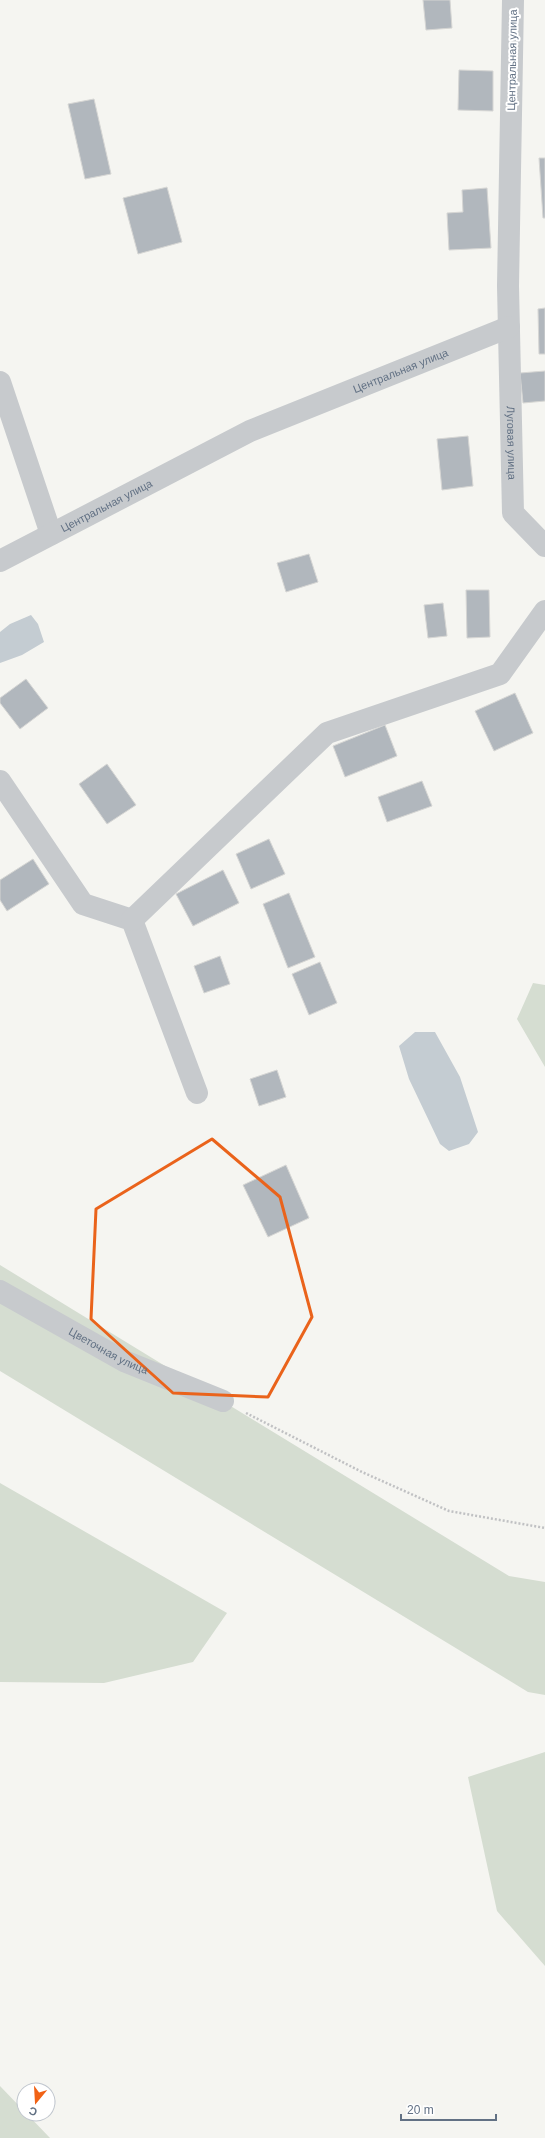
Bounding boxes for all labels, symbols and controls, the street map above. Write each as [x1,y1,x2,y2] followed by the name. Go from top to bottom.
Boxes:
[505,8,519,111] street label: Центральная улица
[351,346,451,395] street label: Центральная улица
[505,406,518,481] street label: Луговая улица
[59,477,155,534] street label: Центральная улица
[67,1325,151,1376] street label: Цветочная улица
[16,2082,56,2122] north arrow
[401,2096,496,2122] scale bar
[407,2103,434,2117] text: 20 m
[27,2105,39,2118] text: С

